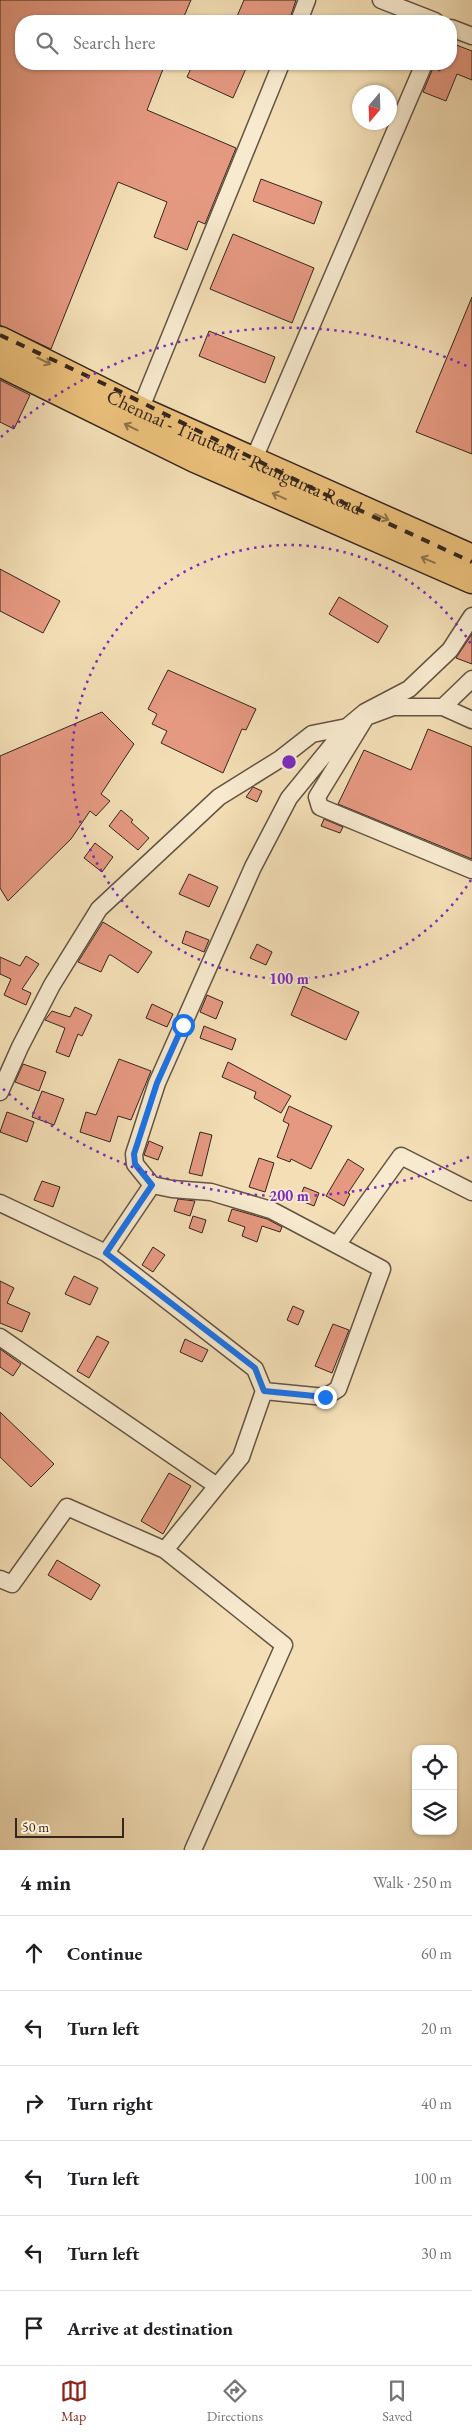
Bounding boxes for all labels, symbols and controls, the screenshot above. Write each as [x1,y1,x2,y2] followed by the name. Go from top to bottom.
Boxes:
[15,15,457,70] search box
[33,29,61,57] icon: search
[73,30,155,55] text: Search here
[352,85,397,130] north arrow
[36,357,51,367] one-way arrow
[102,383,367,521] street label: Chennai - Tiruttani - Renigunta Road
[124,422,139,431] one-way arrow
[272,490,287,500] one-way arrow
[374,513,389,523] one-way arrow
[421,555,436,565] one-way arrow
[280,753,298,771] centre of rings
[269,969,309,988] text: 100 m
[172,1014,195,1037] route start
[269,1186,309,1205] text: 200 m
[314,1386,337,1409] route end
[412,1745,457,1835] map controls
[412,1745,457,1790] button: locate
[412,1790,457,1835] button: layers
[15,1815,124,1838] scale bar
[22,1818,49,1836] text: 50 m
[20,1869,71,1896] text: 4 min
[373,1872,452,1893] text: Walk · 250 m
[20,1939,48,1967] icon: ahead
[67,1941,142,1966] text: Continue
[421,1943,452,1964] text: 60 m
[20,2014,48,2042] icon: left
[67,2016,139,2041] text: Turn left
[421,2018,452,2039] text: 20 m
[20,2089,48,2117] icon: right
[67,2091,153,2116] text: Turn right
[421,2093,452,2114] text: 40 m
[20,2164,48,2192] icon: left
[67,2166,139,2191] text: Turn left
[413,2168,452,2189] text: 100 m
[20,2239,48,2267] icon: left
[67,2241,139,2266] text: Turn left
[421,2243,452,2264] text: 30 m
[20,2314,48,2342] icon: arrive
[67,2316,233,2341] text: Arrive at destination
[60,2377,88,2425] tab: Map
[207,2377,263,2425] tab: Directions
[382,2377,412,2425] tab: Saved

